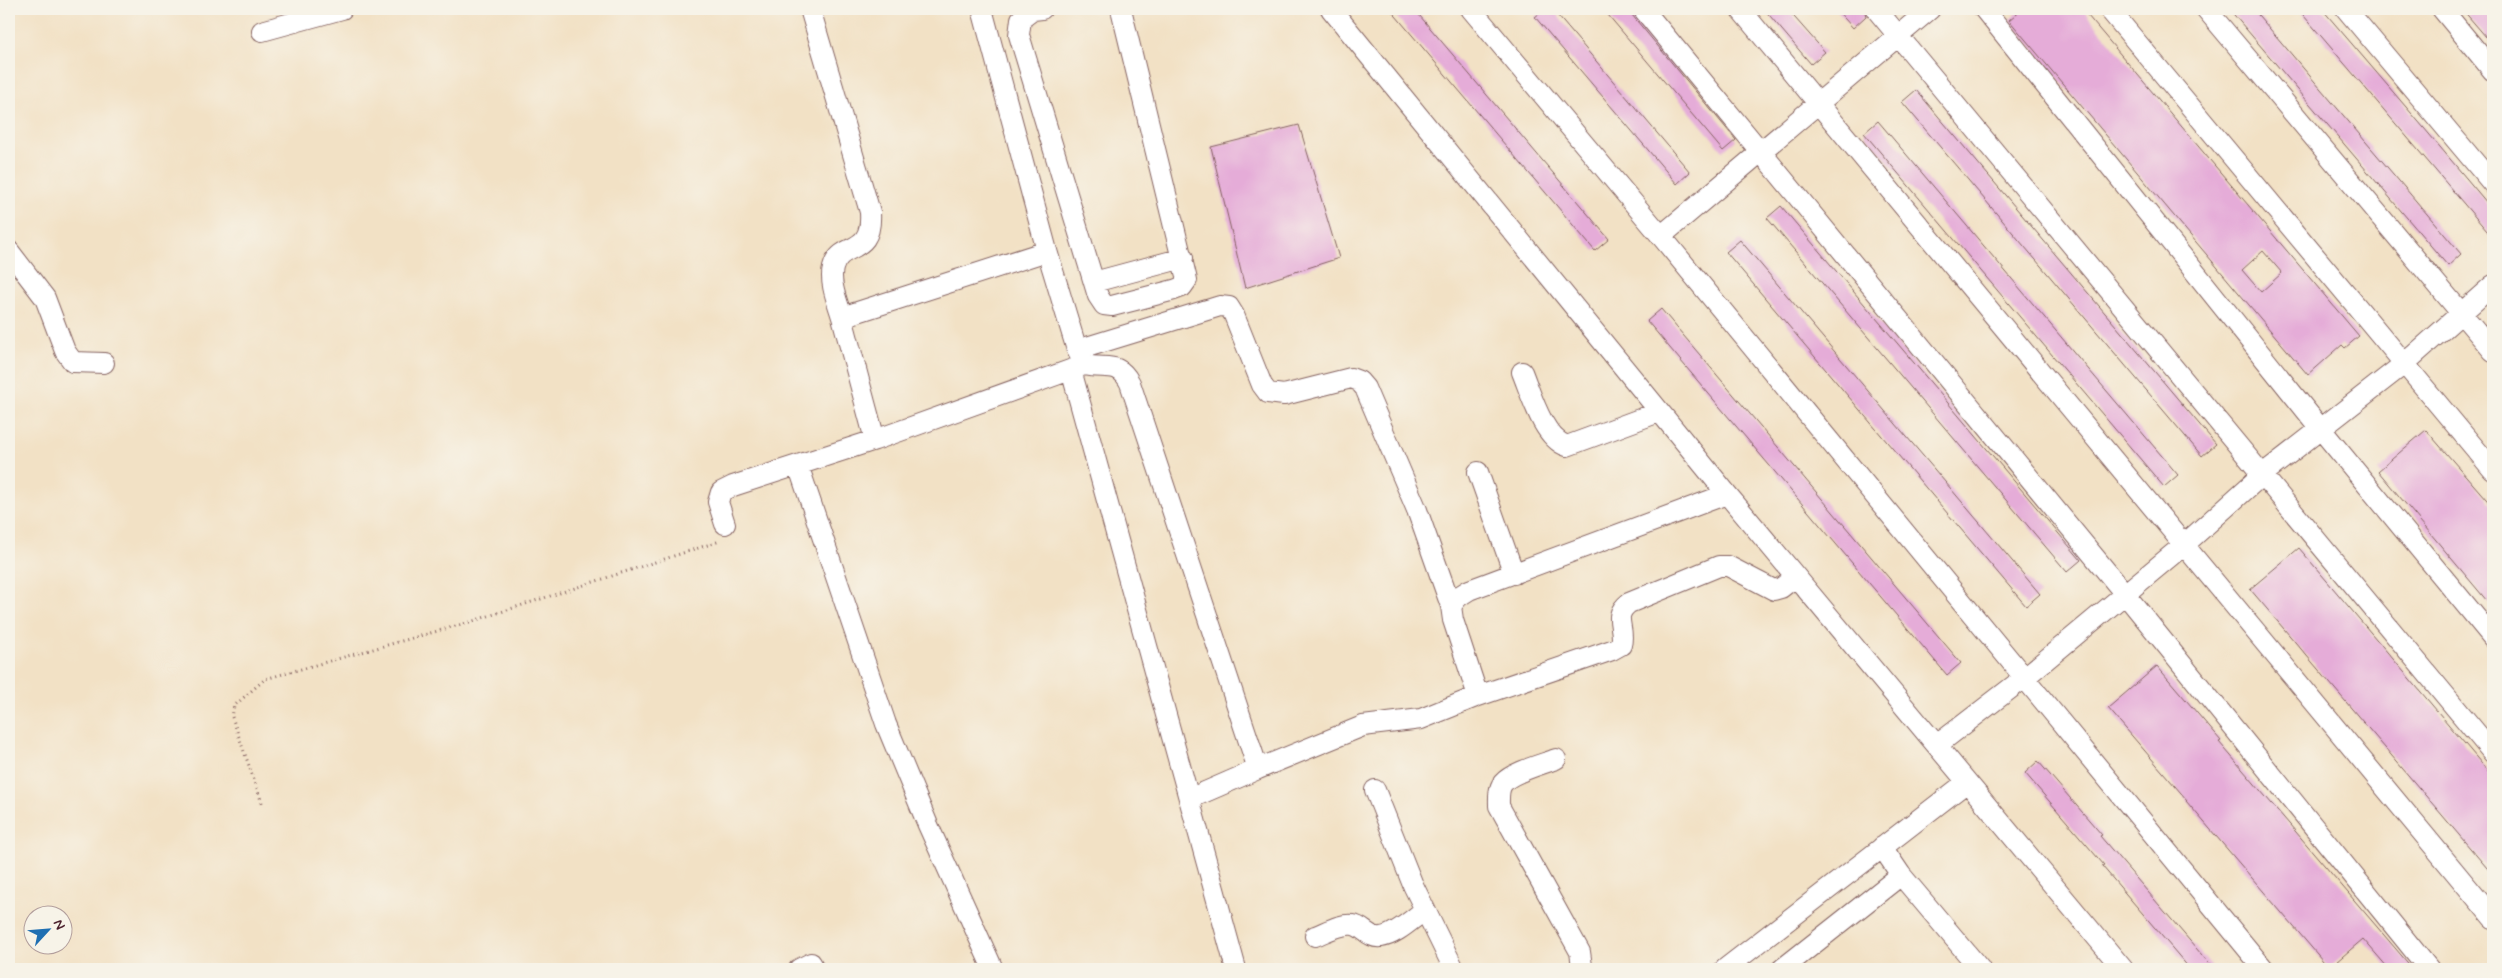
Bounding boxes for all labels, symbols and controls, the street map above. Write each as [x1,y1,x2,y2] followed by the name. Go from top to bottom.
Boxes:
[22,906,72,956] north arrow
[49,917,69,933] text: N

